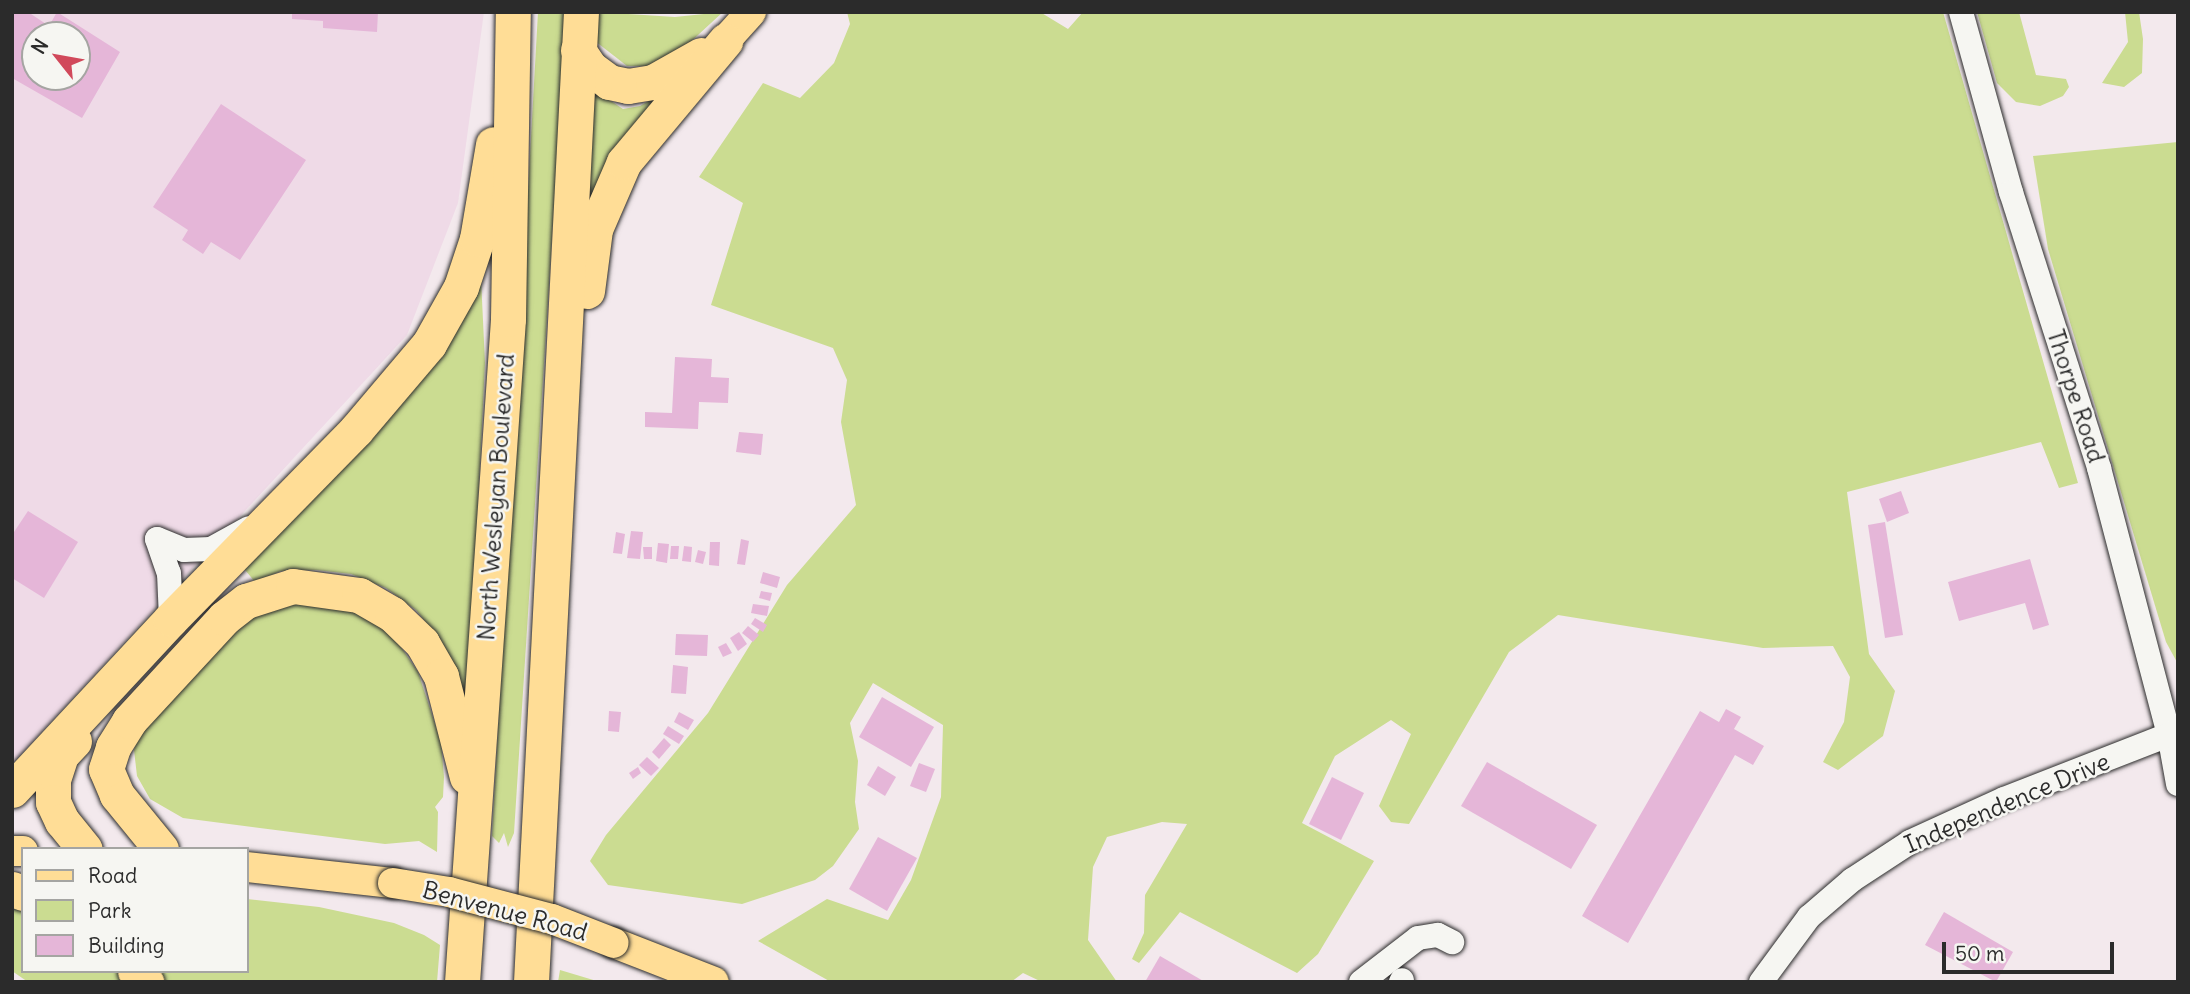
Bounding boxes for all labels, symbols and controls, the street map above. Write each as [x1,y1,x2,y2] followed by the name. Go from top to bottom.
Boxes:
[21,21,91,91] north arrow
[26,34,53,58] text: N
[2041,326,2111,466] street label: Thorpe Road
[472,352,520,642] street label: North Wesleyan Boulevard
[1900,747,2114,859] street label: Independence Drive
[21,847,248,973] legend
[88,862,137,889] text: Road
[419,875,591,947] street label: Benvenue Road
[88,897,131,924] text: Park
[1945,928,2116,972] scale bar
[88,932,164,959] text: Building
[1955,940,2004,967] text: 50 m

